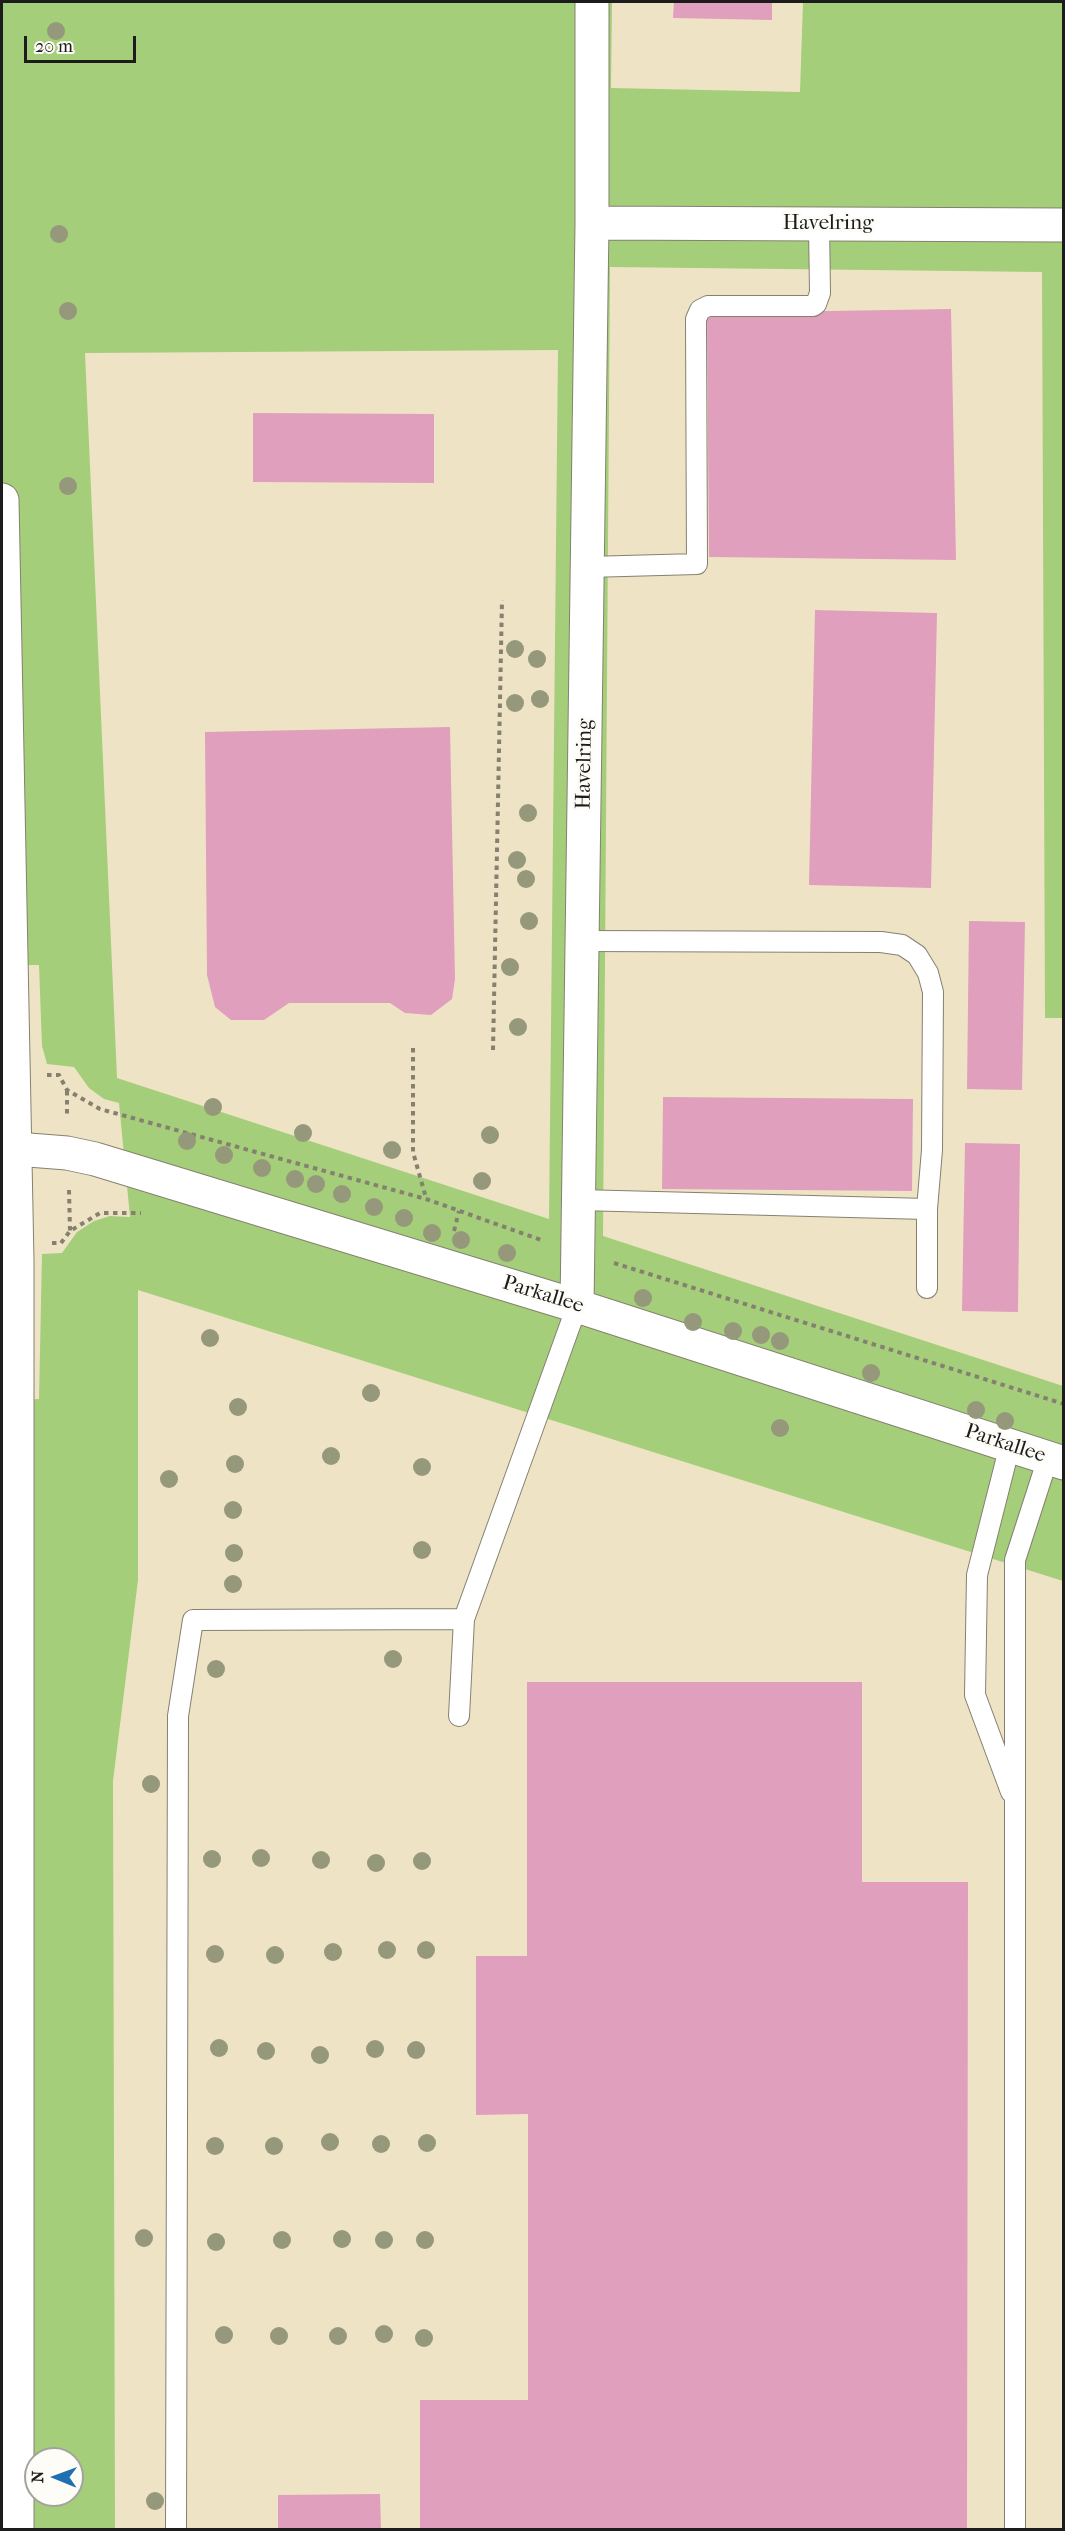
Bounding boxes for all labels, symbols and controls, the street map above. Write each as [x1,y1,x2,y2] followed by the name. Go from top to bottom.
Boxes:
[27,24,140,62] scale bar
[35,36,73,57] text: 20 m
[783,211,873,237] street label: Havelring
[572,718,598,810] street label: Havelring
[499,1271,587,1319] street label: Parkallee
[961,1419,1049,1469] street label: Parkallee
[24,2447,84,2507] north arrow
[28,2470,47,2483] text: N

